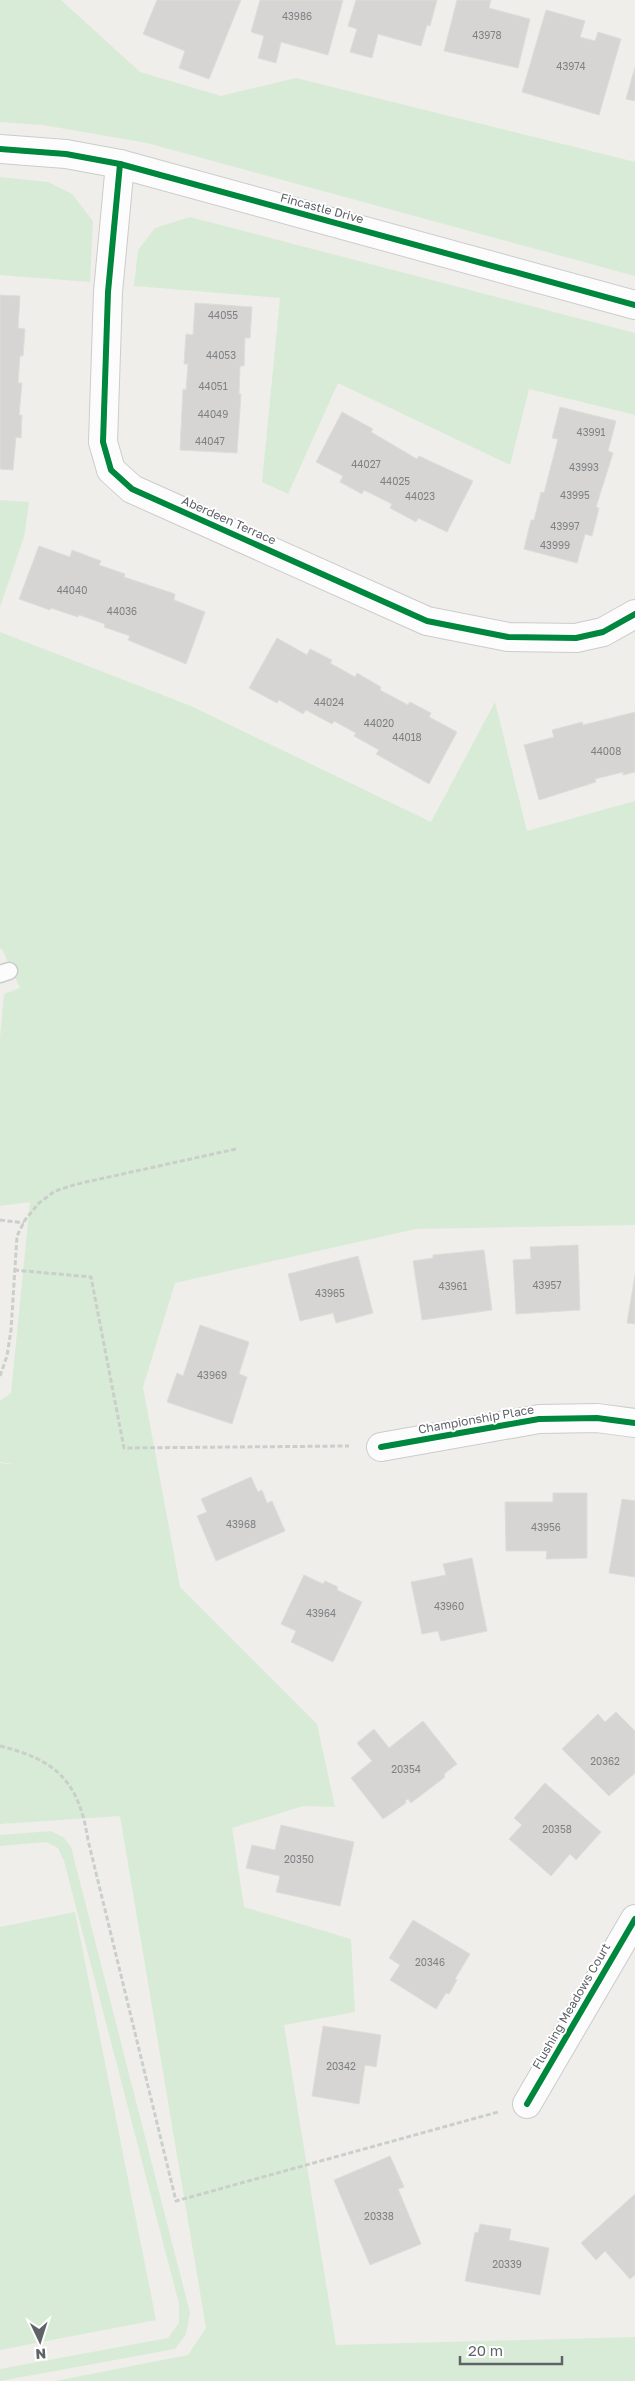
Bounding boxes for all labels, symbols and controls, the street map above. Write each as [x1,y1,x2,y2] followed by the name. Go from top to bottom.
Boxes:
[282,10,312,22] house number: 43986
[472,29,502,41] house number: 43978
[556,60,586,72] house number: 43974
[279,190,365,226] street label: Fincastle Drive
[208,309,238,321] house number: 44055
[206,349,236,361] house number: 44053
[198,380,228,392] house number: 44051
[198,408,228,420] house number: 44049
[577,426,606,438] house number: 43991
[195,435,225,447] house number: 44047
[351,458,381,470] house number: 44027
[569,461,599,473] house number: 43993
[380,475,410,487] house number: 44025
[560,489,590,501] house number: 43995
[405,490,435,502] house number: 44023
[180,493,278,548] street label: Aberdeen Terrace
[550,520,580,532] house number: 43997
[540,539,570,551] house number: 43999
[57,584,87,596] house number: 44040
[107,605,137,617] house number: 44036
[314,696,344,708] house number: 44024
[364,717,394,729] house number: 44020
[392,731,422,743] house number: 44018
[591,745,621,757] house number: 44008
[532,1279,562,1291] house number: 43957
[439,1280,468,1292] house number: 43961
[315,1287,345,1299] house number: 43965
[197,1369,227,1381] house number: 43969
[417,1401,535,1437] street label: Championship Place
[226,1518,256,1530] house number: 43968
[531,1521,561,1533] house number: 43956
[434,1600,464,1612] house number: 43960
[306,1607,336,1619] house number: 43964
[590,1755,620,1767] house number: 20362
[391,1763,421,1775] house number: 20354
[542,1823,572,1835] house number: 20358
[284,1853,314,1865] house number: 20350
[529,1940,613,2072] street label: Flushing Meadows Court
[415,1956,445,1968] house number: 20346
[326,2060,356,2072] house number: 20342
[364,2210,394,2222] house number: 20338
[492,2258,522,2270] house number: 20339
[15,2316,65,2366] north arrow
[460,2334,562,2366] scale bar
[468,2341,503,2359] text: 20 m
[35,2346,47,2363] text: N

